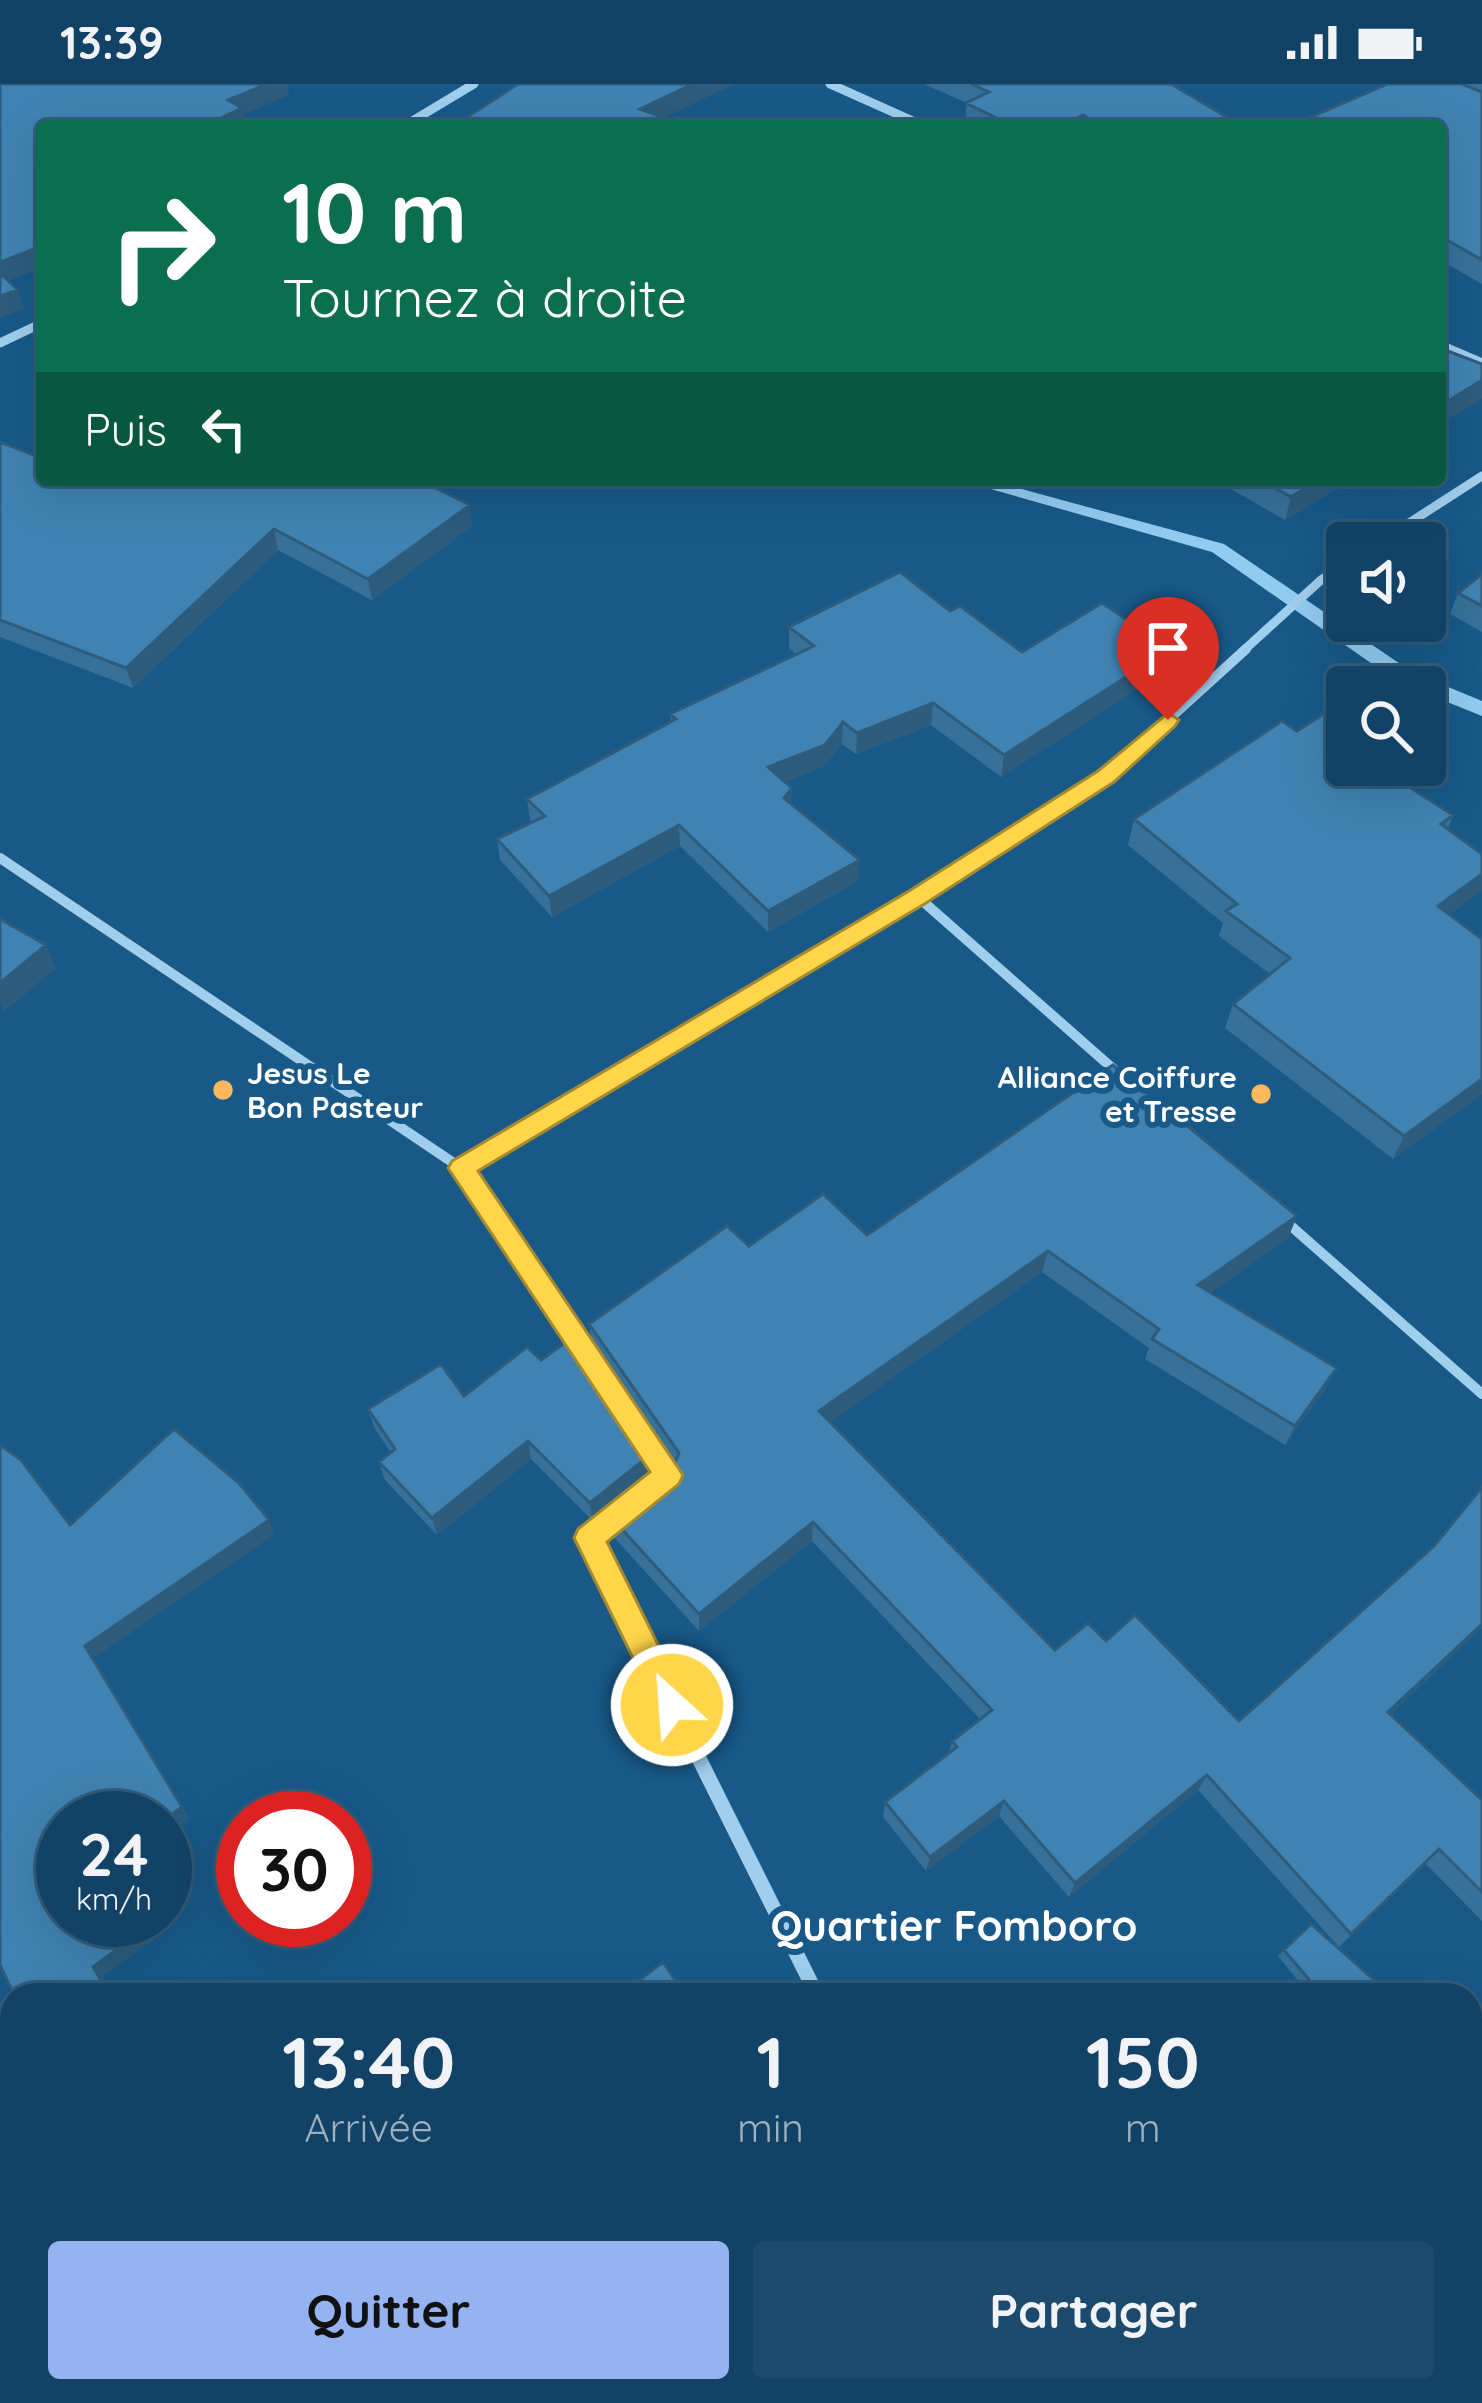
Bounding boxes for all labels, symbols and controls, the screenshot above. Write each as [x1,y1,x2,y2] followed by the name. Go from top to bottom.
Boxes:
[60,14,164,70] text: 13:39
[282,159,467,264] text: 10 m
[84,168,240,324] icon: right
[282,263,687,331] text: Tournez à droite
[191,396,257,462] icon: left
[84,401,167,457] text: Puis
[1326,522,1446,786] map controls
[1326,522,1446,642] button: sound
[1117,597,1219,720] pin
[1135,615,1201,681] icon: arrive
[1326,666,1446,786] button: search
[247,1054,423,1126] place label: Jesus Le Bon Pasteur
[998,1058,1237,1130] place label: Alliance Coiffure et Tresse
[210,1077,236,1103] marker: Jesus Le Bon Pasteur
[1248,1081,1274,1107] marker: Alliance Coiffure et Tresse
[609,1642,735,1768] position arrow
[216,1791,372,1947] speed limit sign: 30
[79,1816,149,1891] text: 24
[76,1880,152,1918] text: km/h
[771,1899,1137,1952] district label: Quartier Fomboro
[282,2016,455,2106] text: 13:40
[757,2016,785,2106] text: 1
[1086,2016,1200,2106] text: 150
[305,2103,433,2152] text: Arrivée
[737,2103,804,2152] text: min
[1125,2103,1161,2152] text: m
[48,2241,729,2379] button: Quitter
[753,2241,1434,2379] button: Partager

